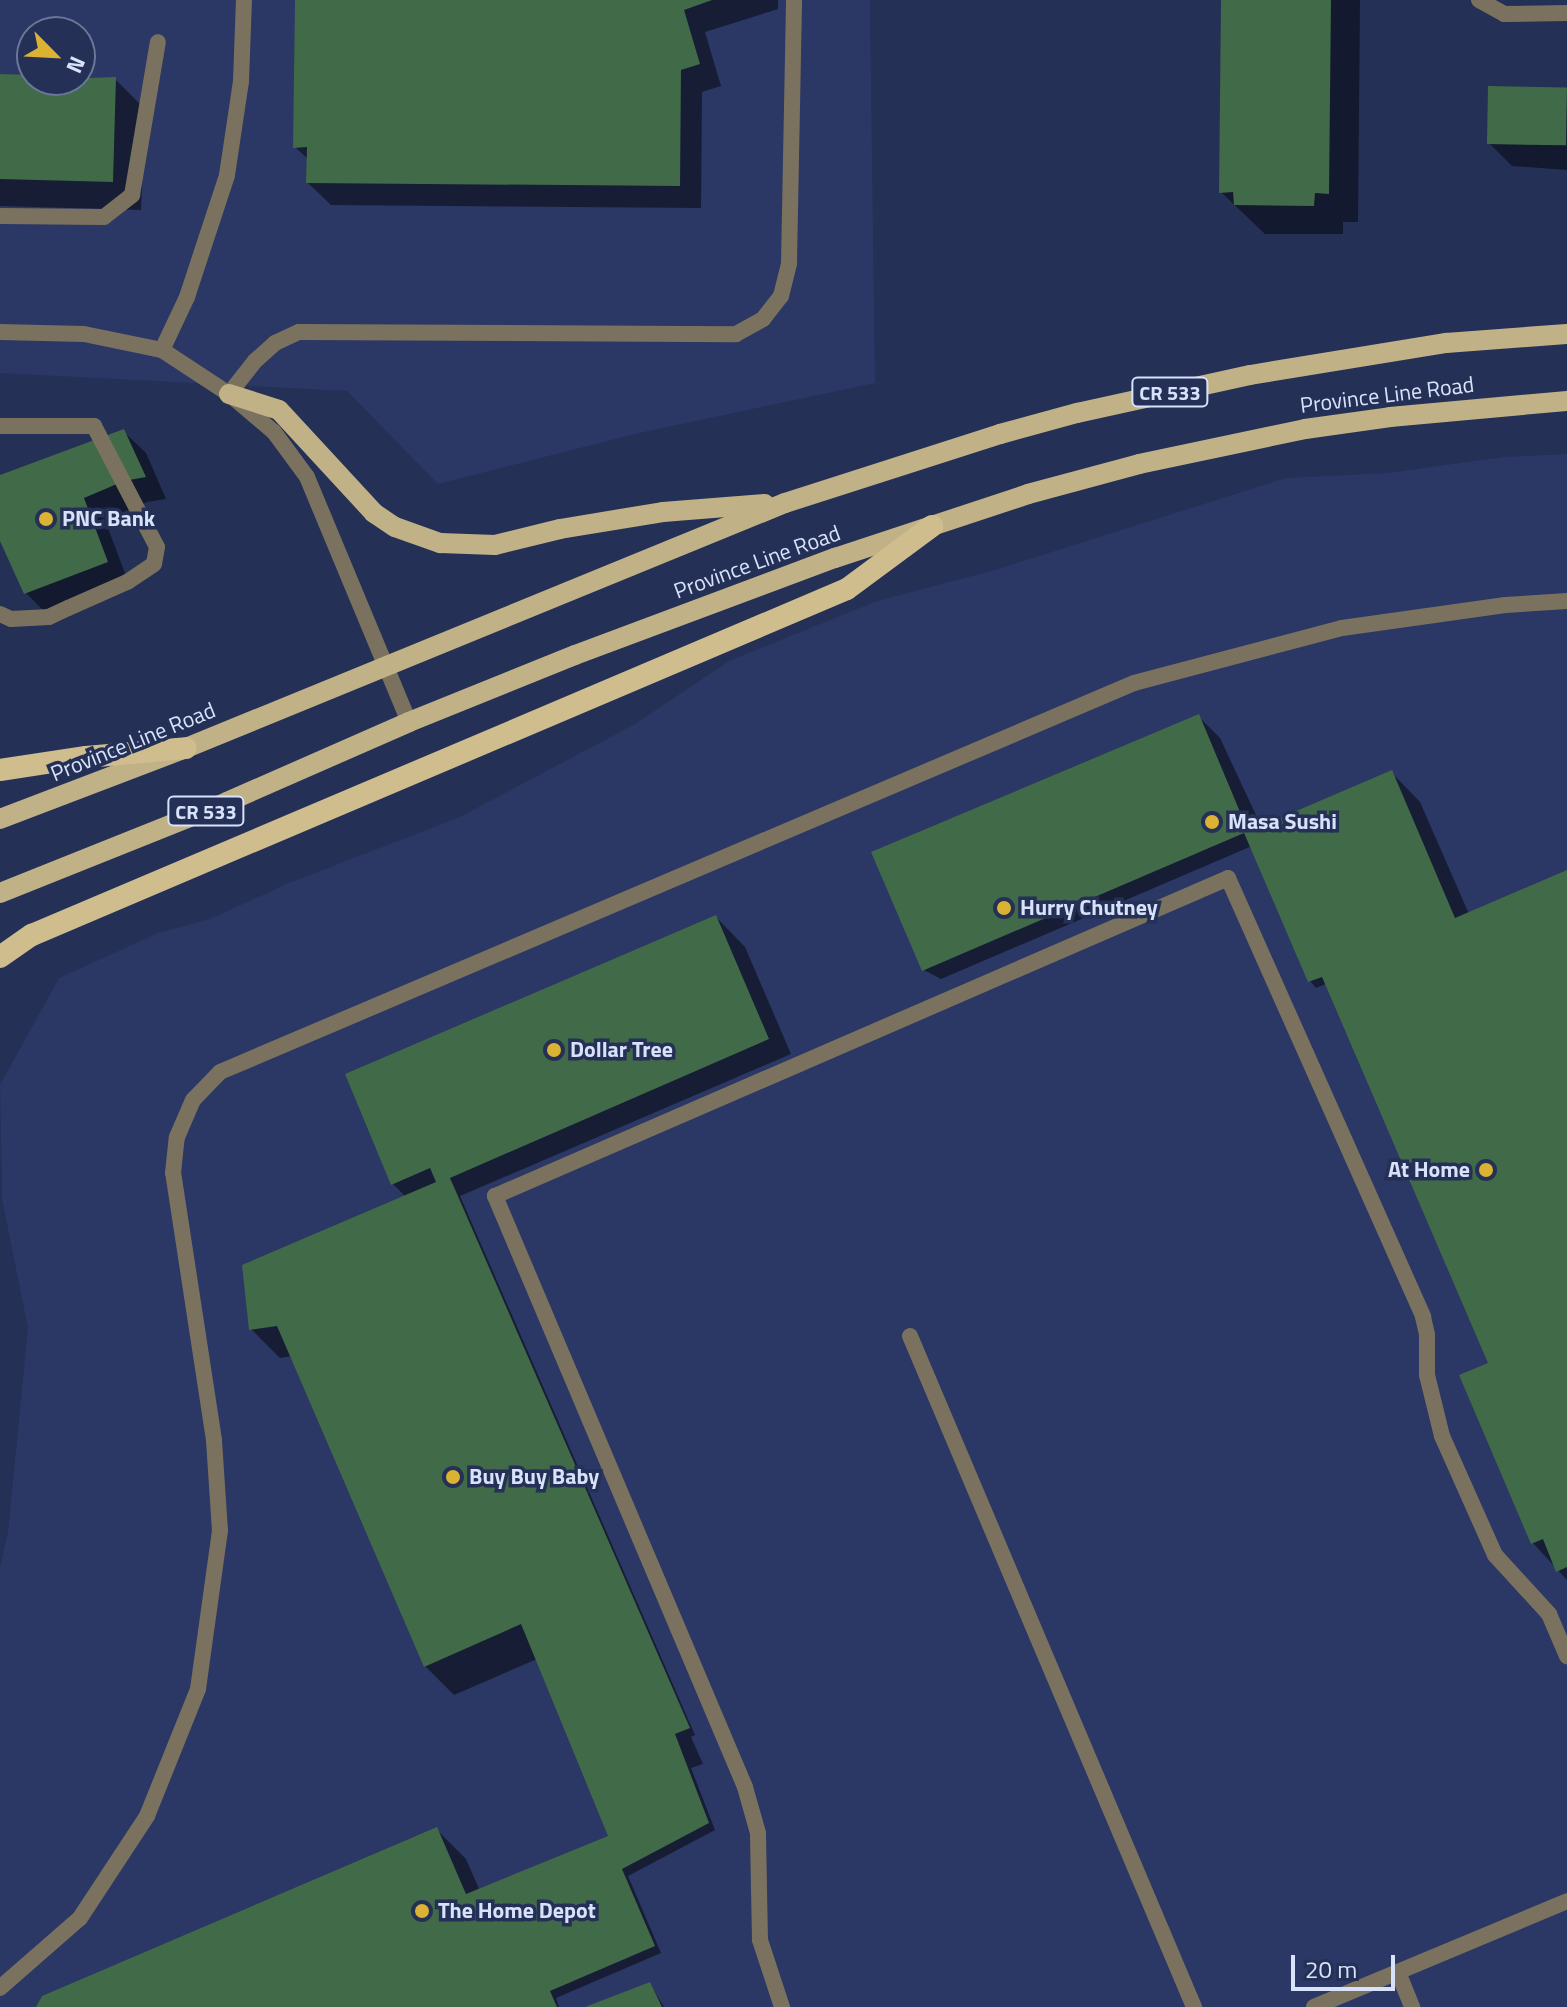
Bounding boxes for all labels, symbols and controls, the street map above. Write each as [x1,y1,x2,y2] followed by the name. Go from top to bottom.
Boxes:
[16,16,96,96] north arrow
[57,51,95,79] text: N
[1298,371,1476,419] street label: Province Line Road
[1130,376,1210,408] road number: CR 533
[62,506,155,532] place label: PNC Bank
[37,510,55,528] marker: PNC Bank
[670,520,844,604] street label: Province Line Road
[47,697,219,787] street label: Province Line Road
[166,795,246,827] road number: CR 533
[1228,809,1337,835] place label: Masa Sushi
[1203,813,1221,831] marker: Masa Sushi
[1020,895,1158,921] place label: Hurry Chutney
[995,899,1013,917] marker: Hurry Chutney
[570,1037,673,1063] place label: Dollar Tree
[545,1041,563,1059] marker: Dollar Tree
[1388,1157,1470,1183] place label: At Home
[1477,1161,1495,1179] marker: At Home
[469,1464,599,1490] place label: Buy Buy Baby
[444,1468,462,1486] marker: Buy Buy Baby
[438,1898,596,1924] place label: The Home Depot
[413,1902,431,1920] marker: The Home Depot
[1295,1939,1399,1989] scale bar
[1305,1951,1357,1987] text: 20 m

